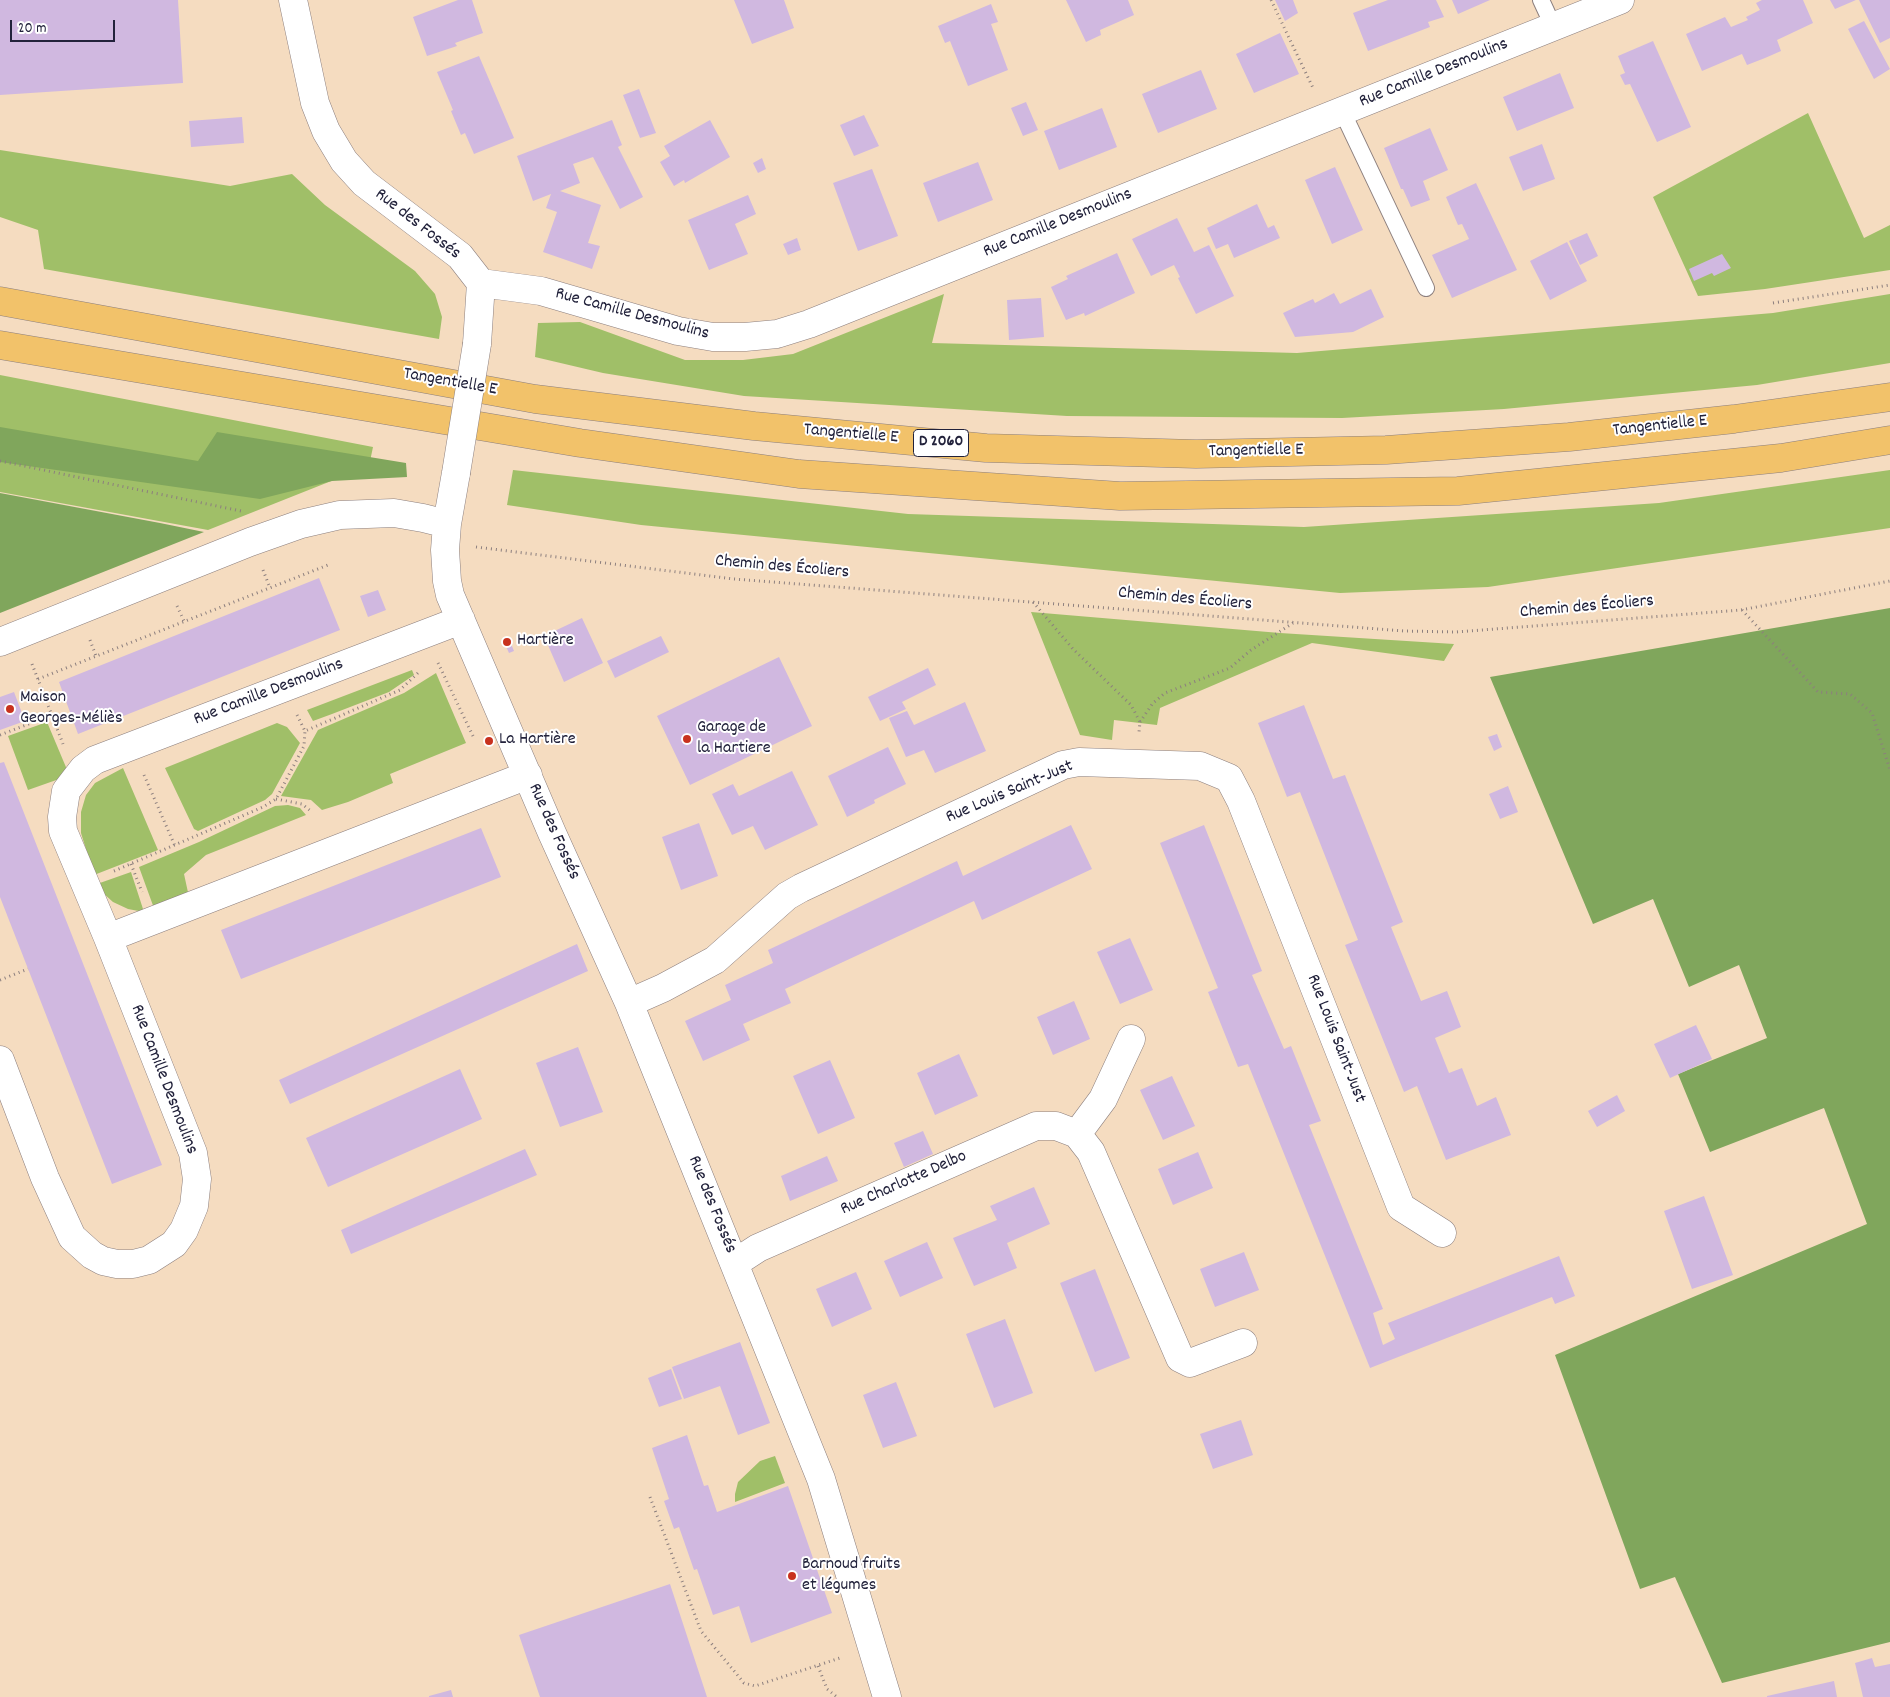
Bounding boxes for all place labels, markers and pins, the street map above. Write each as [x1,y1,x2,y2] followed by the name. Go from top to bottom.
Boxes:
[517,631,574,653] place label: Hartière
[501,636,513,648] marker: Hartière
[20,688,122,731] place label: Maison Georges-Méliès
[4,703,16,715] marker: Maison Georges-Méliès
[697,718,771,761] place label: Garage de la Hartiere
[499,730,576,752] place label: La Hartière
[681,733,693,745] marker: Garage de la Hartiere
[483,735,495,747] marker: La Hartière
[802,1555,901,1598] place label: Barnoud fruits et légumes
[786,1570,798,1582] marker: Barnoud fruits et légumes

